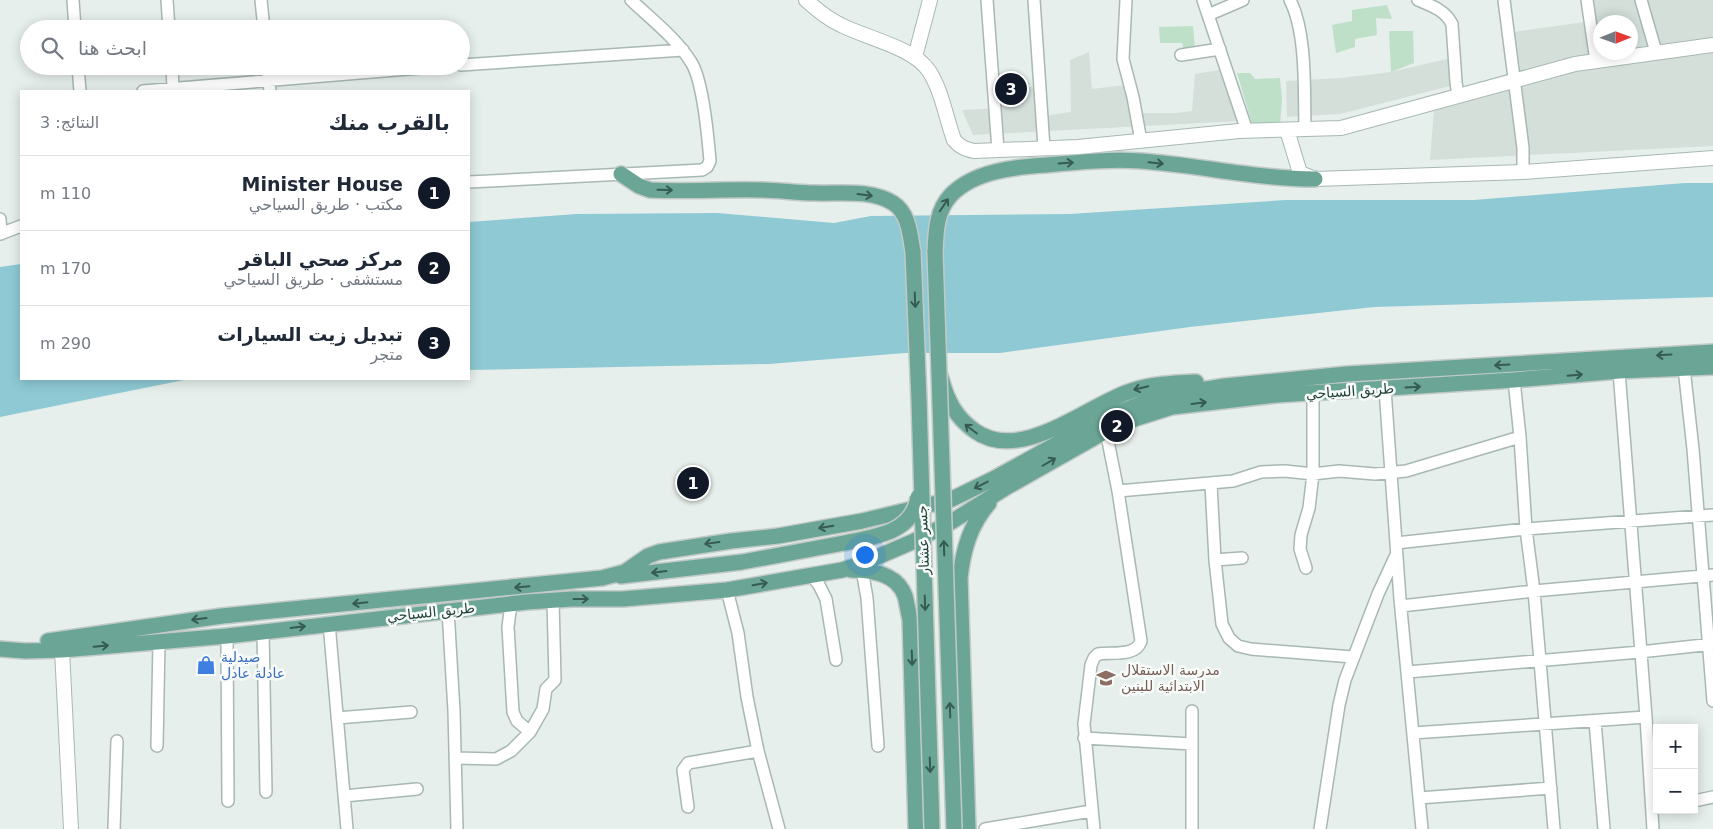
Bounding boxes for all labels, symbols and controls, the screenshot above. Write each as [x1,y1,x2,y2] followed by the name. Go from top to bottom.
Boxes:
[1593,15,1638,60] north arrow
[20,20,470,75] search box
[38,34,66,62] icon: search
[78,37,147,59] text: ابحث هنا
[995,70,1027,108] pin: 3
[329,111,450,135] text: بالقرب منك
[40,113,99,132] text: النتائج: 3
[1147,158,1163,168] one-way arrow
[1058,159,1074,168] one-way arrow
[242,173,403,195] text: Minister House
[40,184,91,203] text: 110 m
[428,184,440,203] text: 1
[657,185,673,195] one-way arrow
[857,190,873,200] one-way arrow
[249,195,403,214] text: مكتب · طريق السياحي
[939,199,949,213] one-way arrow
[239,248,403,270] text: مركز صحي الباقر
[40,259,91,278] text: 170 m
[428,259,440,278] text: 2
[223,270,403,289] text: مستشفى · طريق السياحي
[911,292,920,308] one-way arrow
[217,323,403,345] text: تبديل زيت السيارات
[40,334,91,353] text: 290 m
[428,334,440,353] text: 3
[370,345,403,364] text: متجر
[1657,350,1673,359] one-way arrow
[1494,360,1510,369] one-way arrow
[1567,370,1583,379] one-way arrow
[1305,380,1395,403] street label: طريق السياحي
[1405,382,1421,391] one-way arrow
[1134,384,1150,393] one-way arrow
[1191,398,1207,408] one-way arrow
[1101,407,1133,445] pin: 2
[965,423,978,434] one-way arrow
[1042,457,1056,467] one-way arrow
[677,464,709,502] pin: 1
[974,480,989,490] one-way arrow
[914,505,933,576] street label: جسر عشتار
[818,523,834,533] one-way arrow
[704,538,720,548] one-way arrow
[939,540,949,556] one-way arrow
[852,542,878,568] your location
[652,567,668,577] one-way arrow
[752,579,768,589] one-way arrow
[514,582,530,592] one-way arrow
[572,594,589,604] one-way arrow
[920,594,930,610] one-way arrow
[353,598,369,608] one-way arrow
[386,599,476,626] street label: طريق السياحي
[191,615,207,625] one-way arrow
[289,622,305,632] one-way arrow
[93,641,109,651] one-way arrow
[221,649,285,681] place label: صيدلية عادلة عادل
[907,650,916,666] one-way arrow
[195,654,217,676] shop icon: صيدلية عادلة عادل
[1121,662,1220,695] place label: مدرسة الاستقلال الابتدائية للبنين
[1095,667,1117,689] school or university icon: مدرسة الاستقلال الابتدائية للبنين
[945,703,954,719] one-way arrow
[1653,724,1698,814] map controls
[1653,724,1698,769] button: +
[925,756,935,773] one-way arrow
[1653,769,1698,814] button: −

